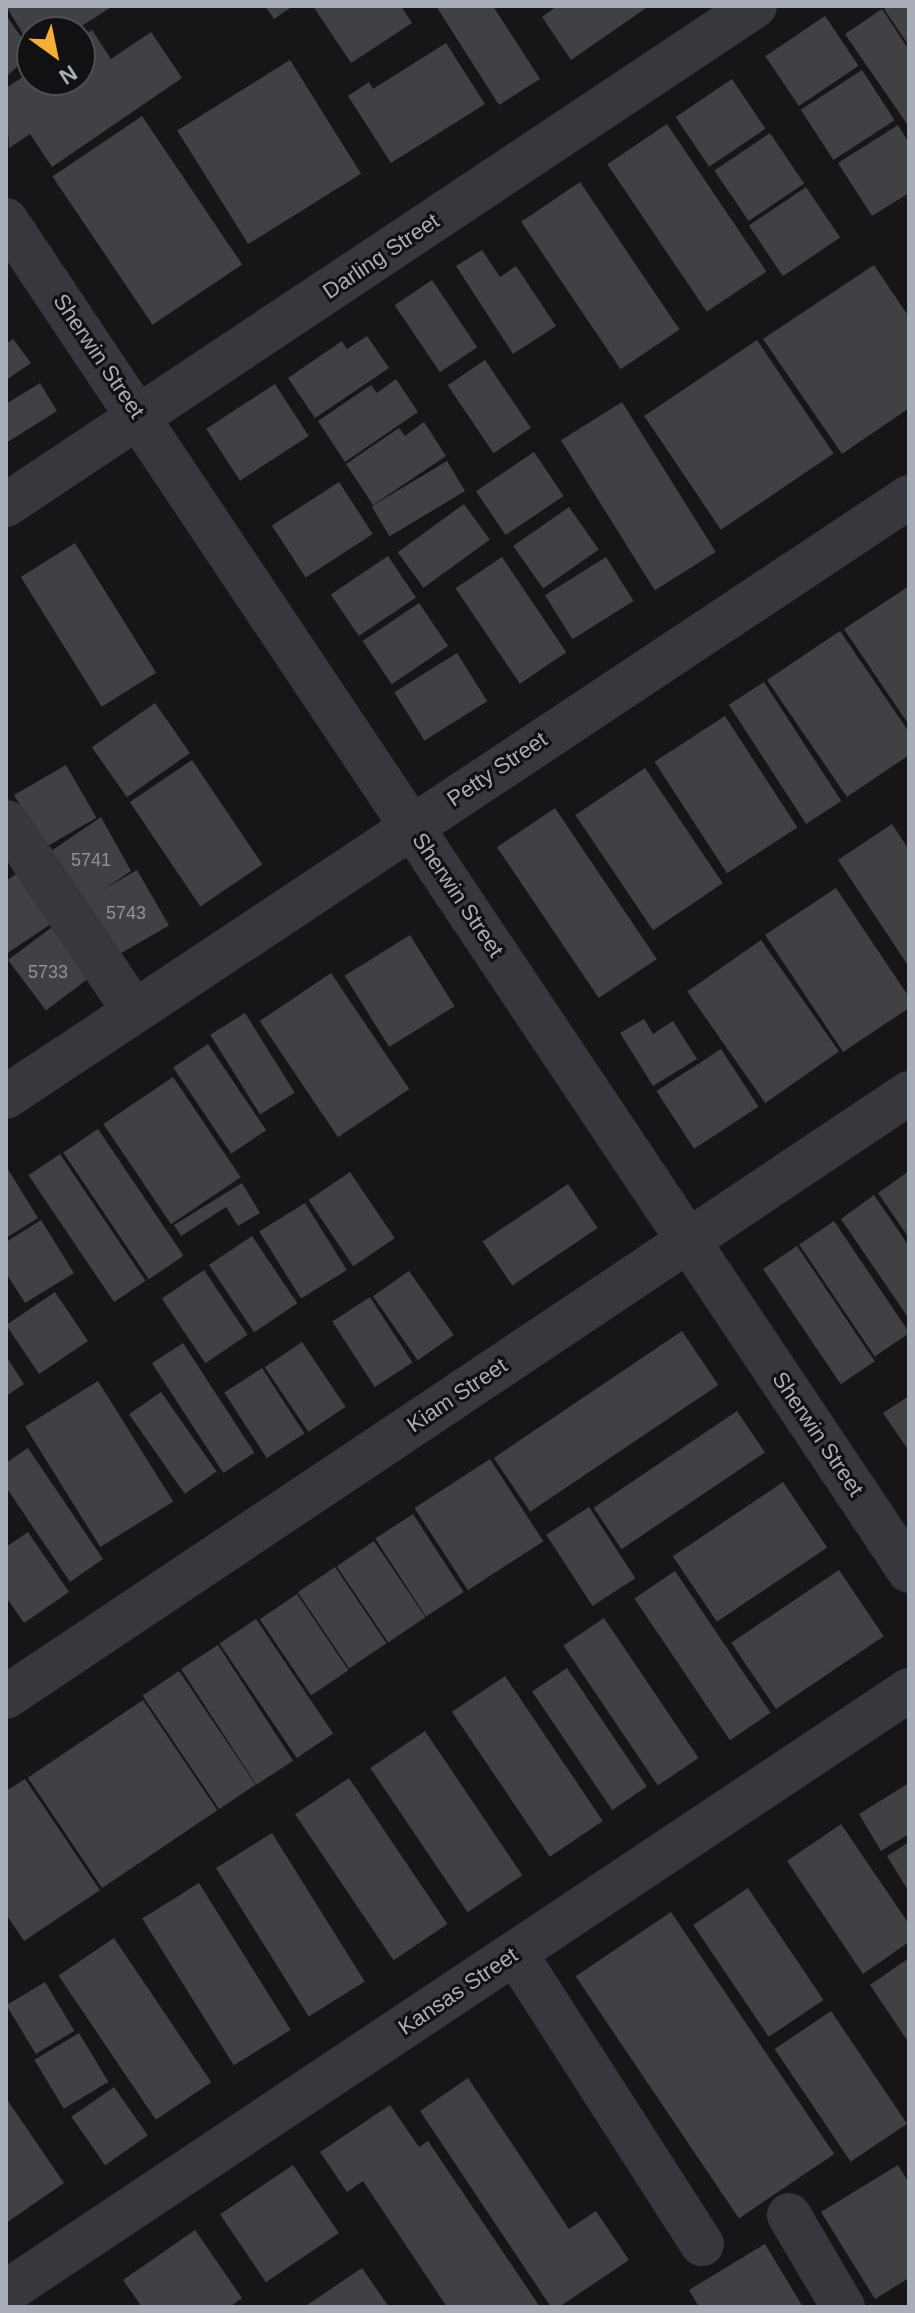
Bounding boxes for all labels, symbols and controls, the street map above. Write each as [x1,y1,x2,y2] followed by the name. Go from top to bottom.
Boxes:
[16,16,96,96] north arrow
[55,60,82,90] text: N
[318,207,444,305] street label: Darling Street
[48,289,150,423] street label: Sherwin Street
[442,726,552,812] street label: Petty Street
[407,828,509,962] street label: Sherwin Street
[71,849,111,871] house number: 5741
[106,902,146,924] house number: 5743
[28,961,68,983] house number: 5733
[402,1352,512,1438] street label: Kiam Street
[767,1367,869,1501] street label: Sherwin Street
[393,1941,523,2041] street label: Kansas Street

